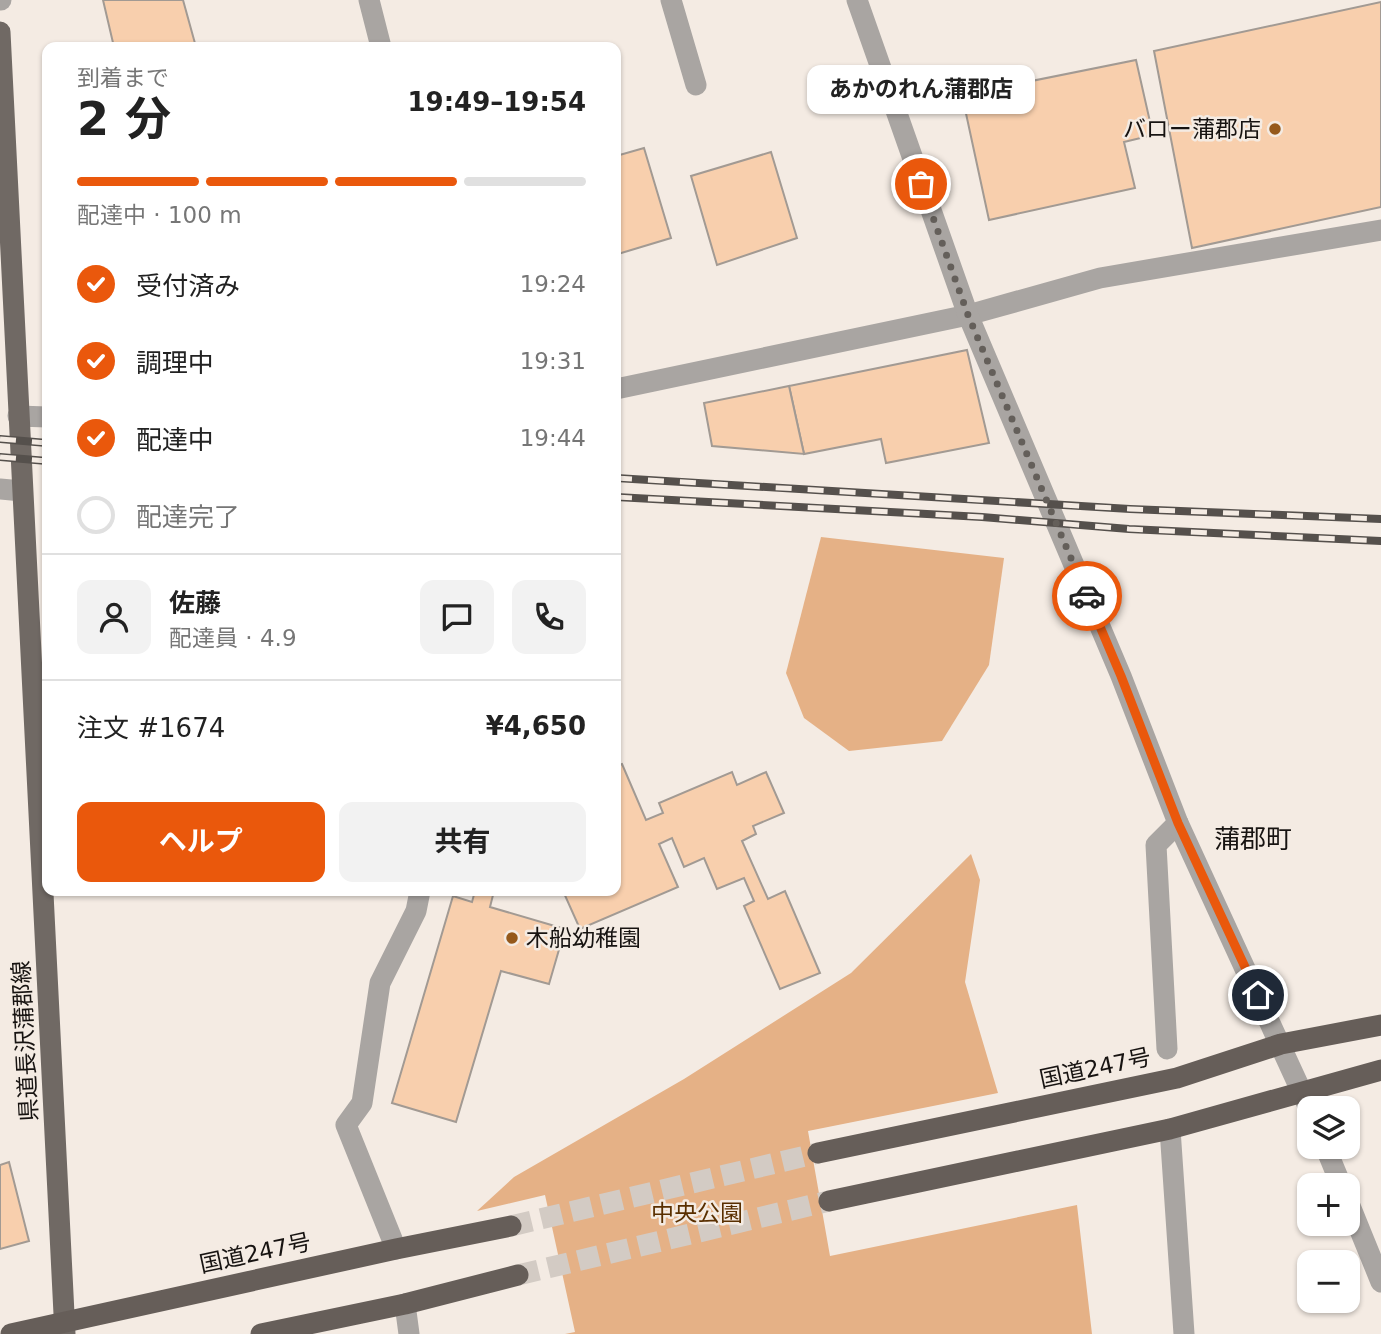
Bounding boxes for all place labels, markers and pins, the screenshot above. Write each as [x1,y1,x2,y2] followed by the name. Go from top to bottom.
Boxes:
[807,65,1035,114] callout: あかのれん蒲郡店
[1123,116,1261,142] place label: バロー蒲郡店
[1267,121,1283,137] marker: バロー蒲郡店
[891,154,951,214] pin
[526,925,641,951] place label: 木船幼稚園
[504,930,520,946] marker: 木船幼稚園
[1228,965,1288,1025] pin

